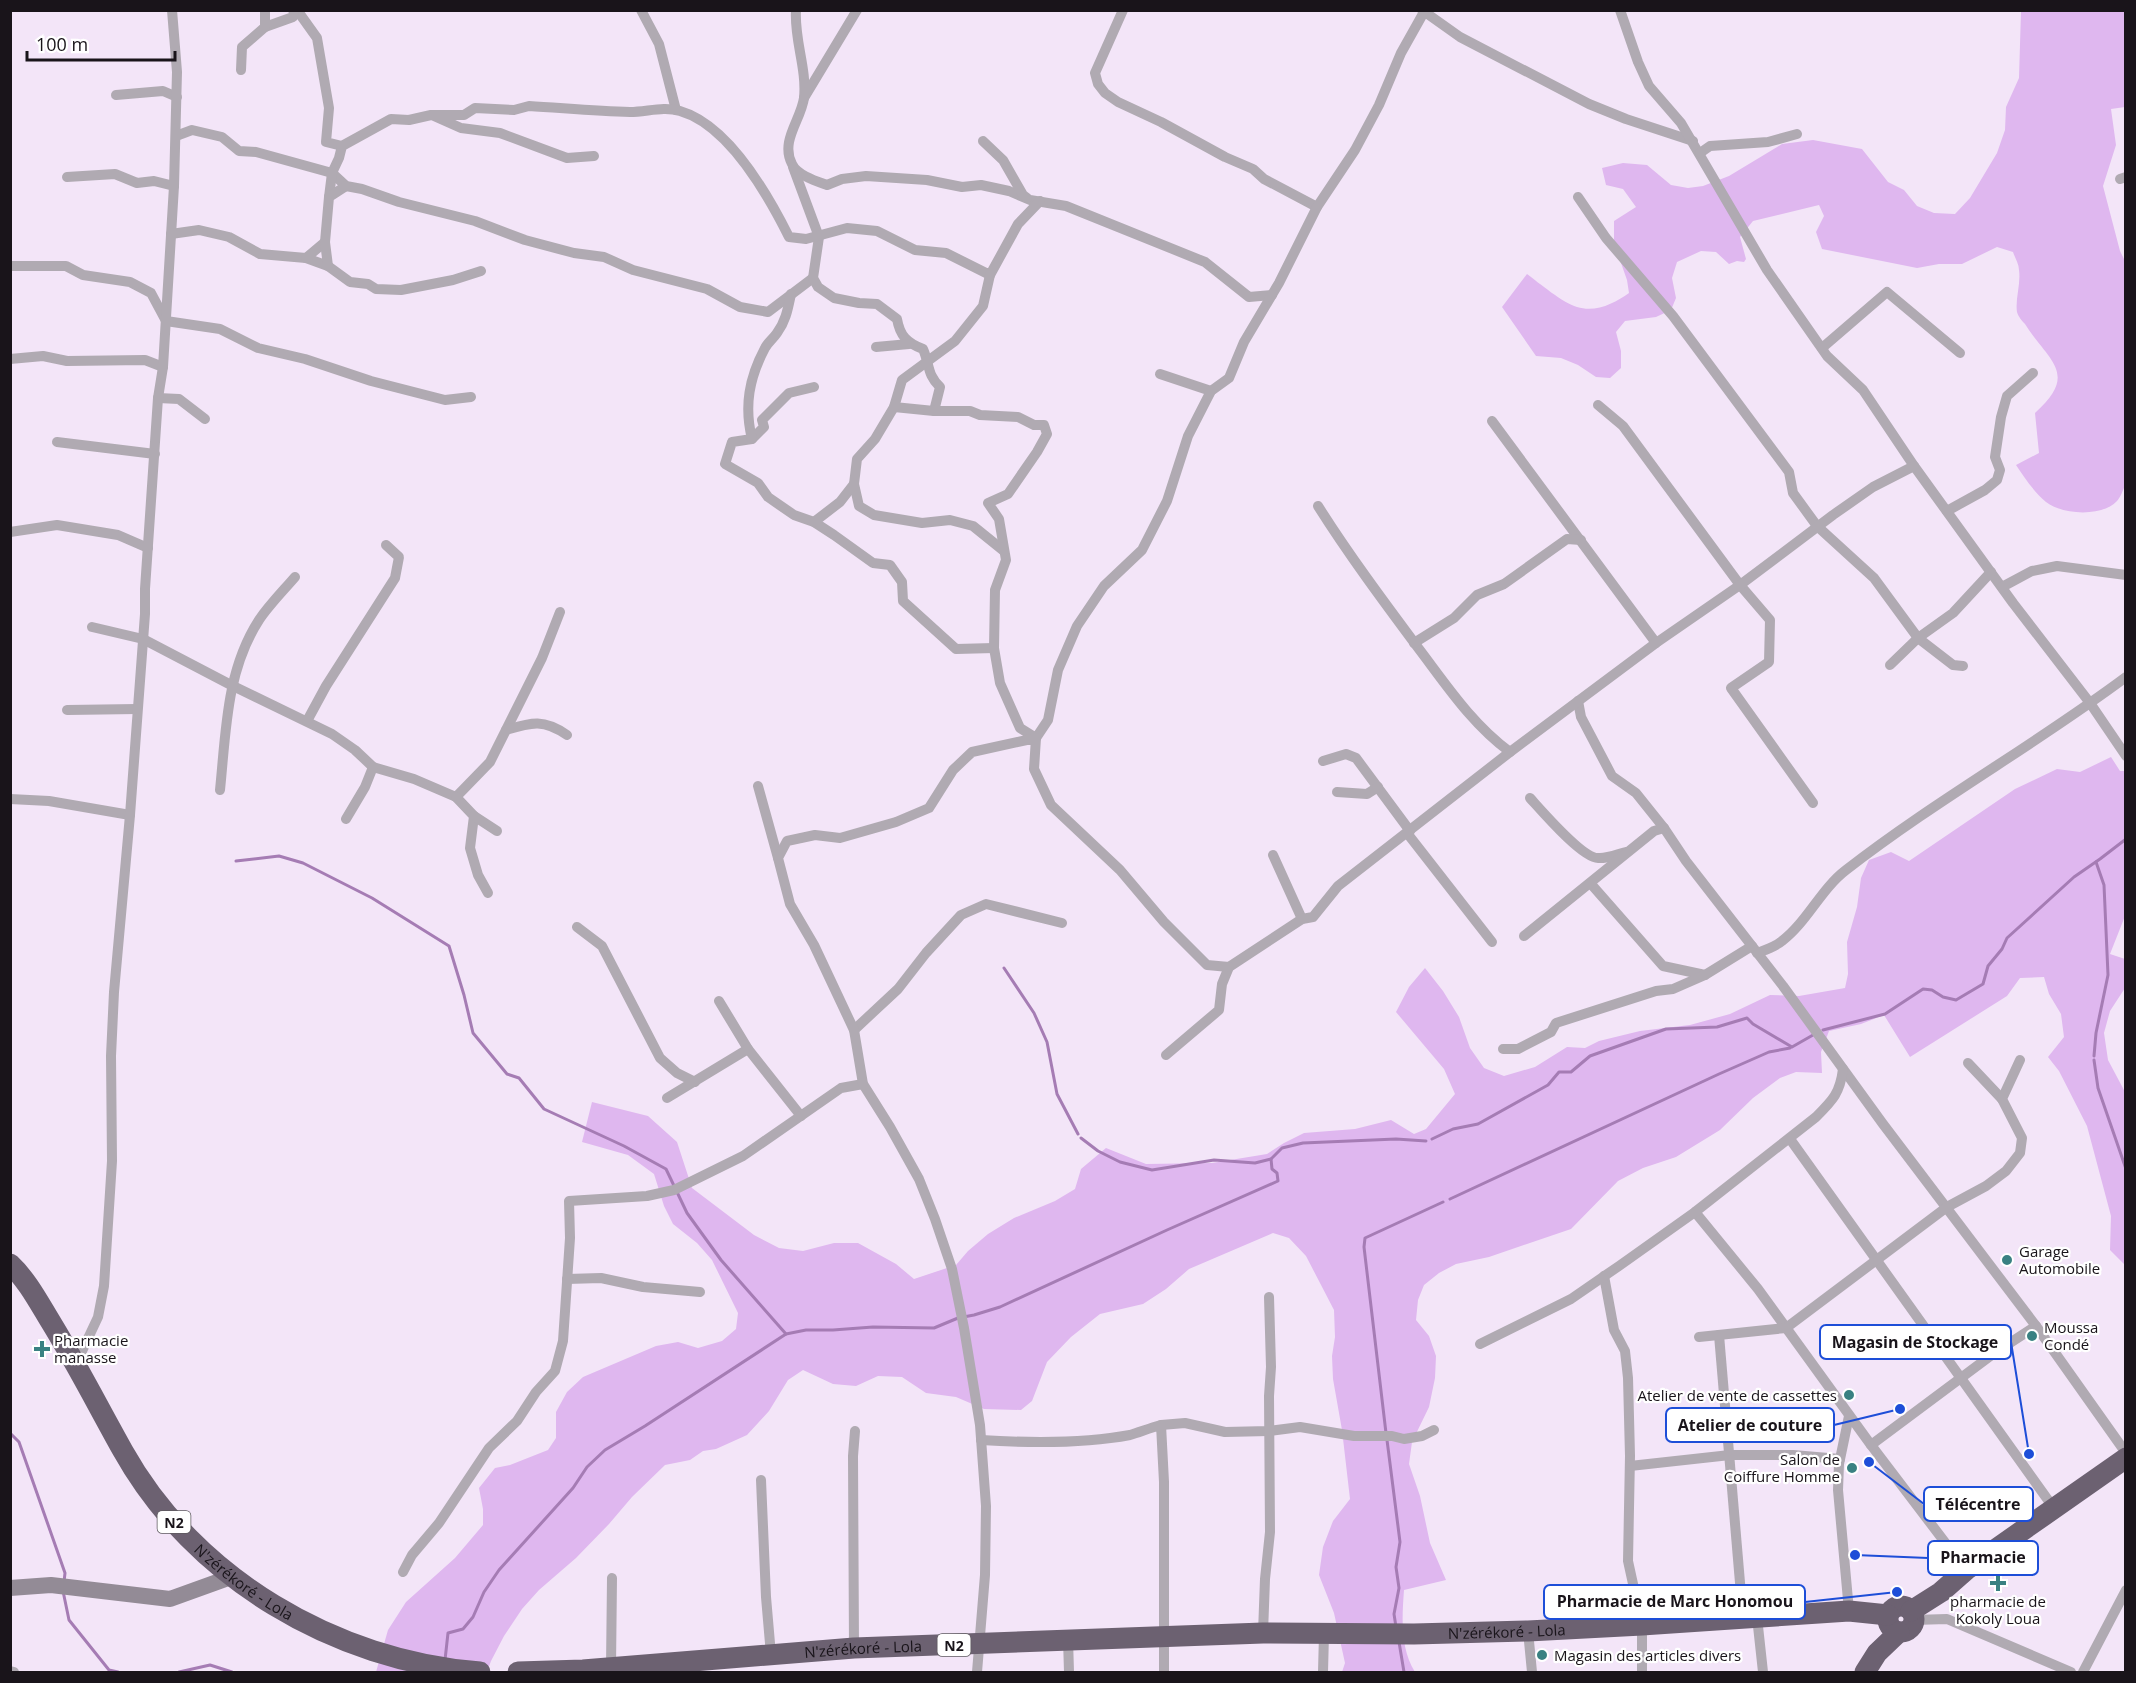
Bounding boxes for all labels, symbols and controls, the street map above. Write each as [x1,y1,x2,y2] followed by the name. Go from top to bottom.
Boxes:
[27,24,176,62] scale bar
[36,32,88,56] text: 100 m
[2019,1241,2100,1278] place label: Garage Automobile
[2000,1253,2014,1267] marker: Garage Automobile
[2044,1317,2098,1354] place label: Moussa Condé
[1820,1325,2011,1359] callout: Magasin de Stockage
[2025,1329,2039,1343] marker: Moussa Condé
[54,1330,128,1367] place label: Pharmacie manasse
[1832,1331,1998,1353] text: Magasin de Stockage
[35,1342,49,1356] marker: Pharmacie manasse
[1637,1385,1837,1405] place label: Atelier de vente de cassettes
[1842,1388,1856,1402] marker: Atelier de vente de cassettes
[1666,1408,1834,1442] callout: Atelier de couture
[1678,1414,1822,1436] text: Atelier de couture
[1724,1449,1840,1486] place label: Salon de Coiffure Homme
[1845,1461,1859,1475] marker: Salon de Coiffure Homme
[1924,1487,2033,1521] callout: Télécentre
[1936,1493,2020,1515] text: Télécentre
[158,1511,190,1533] road number: N2
[190,1539,297,1624] street label: N'zérékoré - Lola
[1928,1541,2038,1575] callout: Pharmacie
[1940,1546,2026,1568] text: Pharmacie
[1991,1576,2005,1590] marker: pharmacie de Kokoly Loua
[1544,1585,1805,1619] callout: Pharmacie de Marc Honomou
[1557,1590,1793,1612] text: Pharmacie de Marc Honomou
[1950,1591,2046,1628] place label: pharmacie de Kokoly Loua
[1448,1619,1566,1643] street label: N'zérékoré - Lola
[938,1634,970,1656] road number: N2
[804,1636,922,1662] street label: N'zérékoré - Lola
[1554,1645,1741,1665] place label: Magasin des articles divers
[1535,1648,1549,1662] marker: Magasin des articles divers

